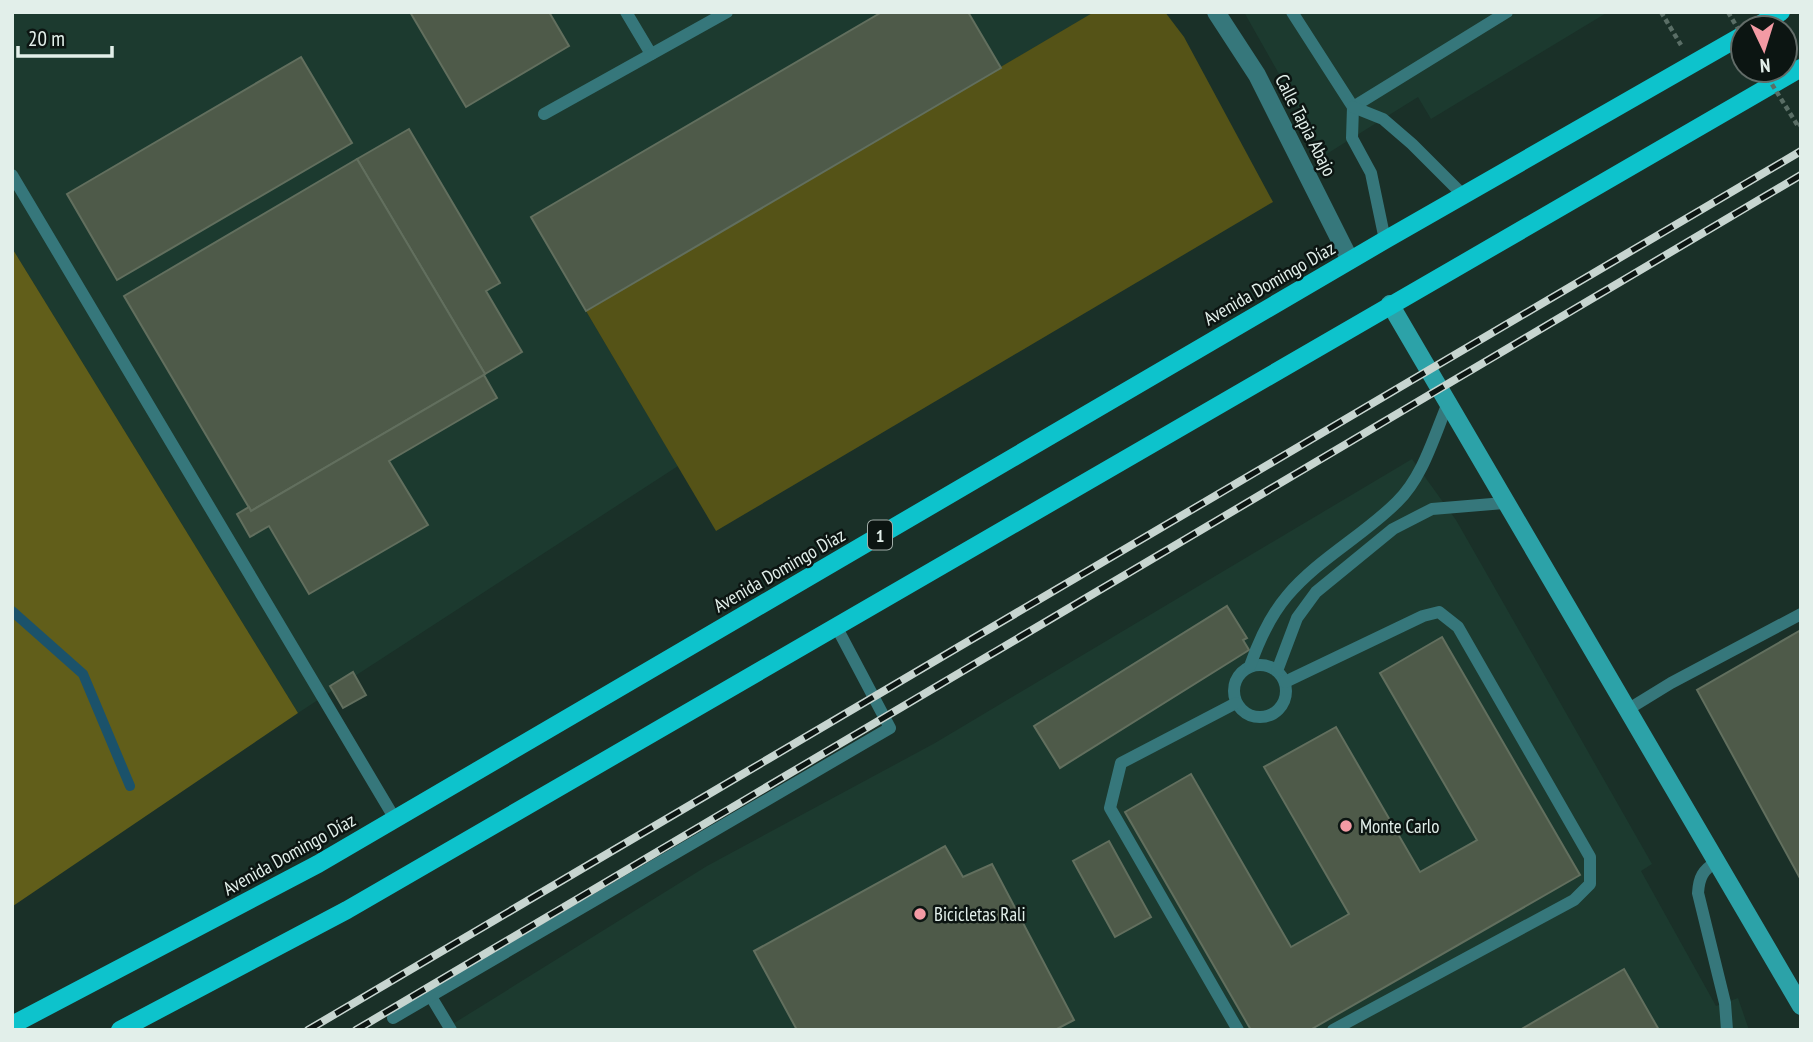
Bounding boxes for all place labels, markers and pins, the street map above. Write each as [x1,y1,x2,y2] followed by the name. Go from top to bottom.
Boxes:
[1360,814,1440,838] place label: Monte Carlo
[1338,818,1354,834] marker: Monte Carlo
[934,902,1026,926] place label: Bicicletas Rali
[912,906,928,922] marker: Bicicletas Rali

